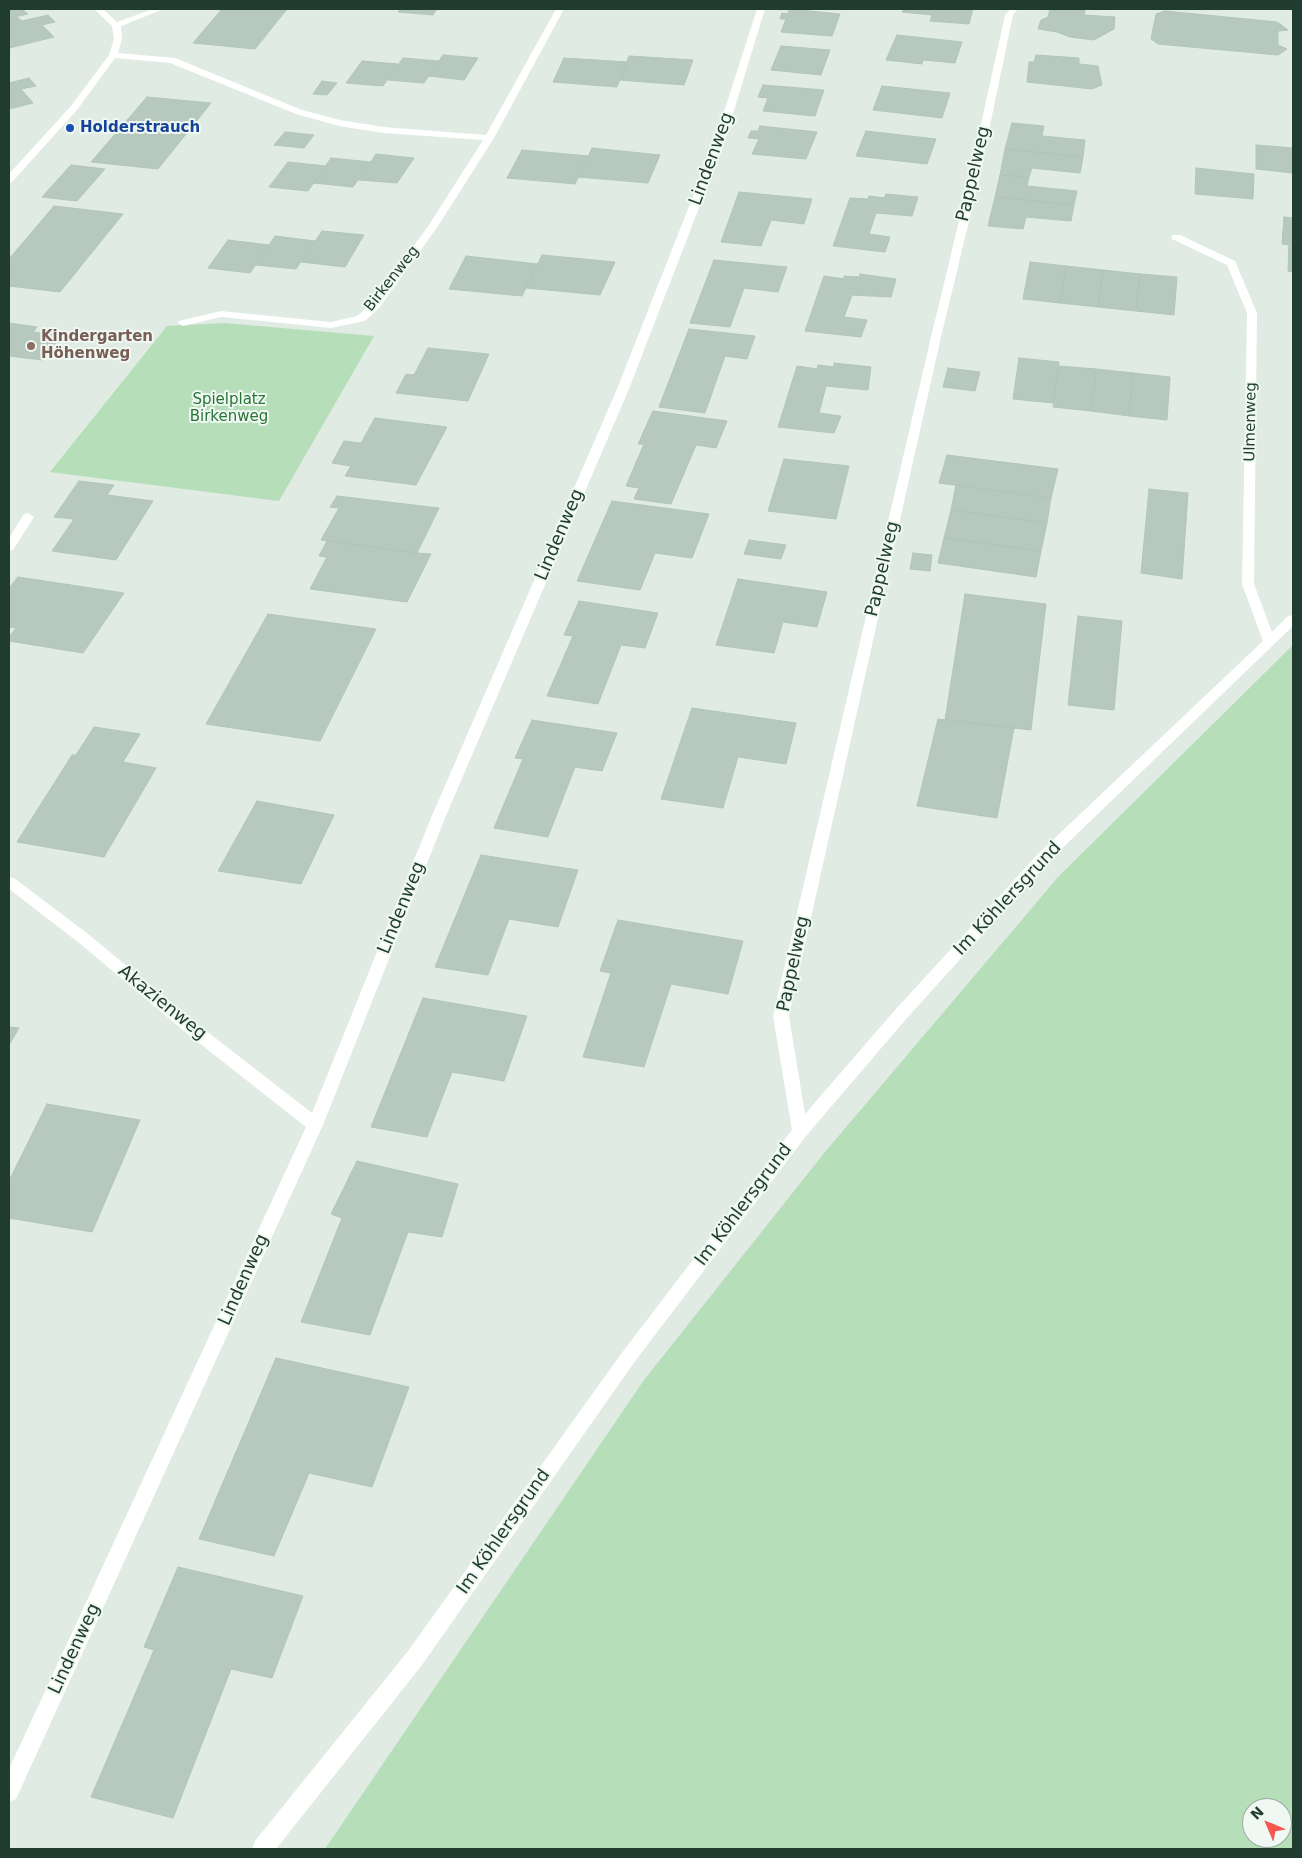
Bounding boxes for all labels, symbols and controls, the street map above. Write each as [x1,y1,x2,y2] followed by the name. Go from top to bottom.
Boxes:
[685,109,739,209] street label: Lindenweg
[80,119,200,137] place label: Holderstrauch
[64,122,76,134] marker: Holderstrauch
[953,124,995,224] street label: Pappelweg
[361,243,423,315] street label: Birkenweg
[41,328,153,363] place label: Kindergarten Höhenweg
[25,340,37,352] marker: Kindergarten Höhenweg
[1241,382,1261,462] street label: Ulmenweg
[190,391,268,426] park label: Spielplatz Birkenweg
[531,486,589,584] street label: Lindenweg
[862,519,904,619] street label: Pappelweg
[950,838,1066,960] street label: Im Köhlersgrund
[374,859,430,957] street label: Lindenweg
[773,914,815,1014] street label: Pappelweg
[113,961,211,1045] street label: Akazienweg
[691,1139,797,1271] street label: Im Köhlersgrund
[214,1231,274,1329] street label: Lindenweg
[453,1465,555,1599] street label: Im Köhlersgrund
[45,1600,105,1698] street label: Lindenweg
[1242,1798,1292,1848] north arrow
[1247,1803,1267,1823] text: N

